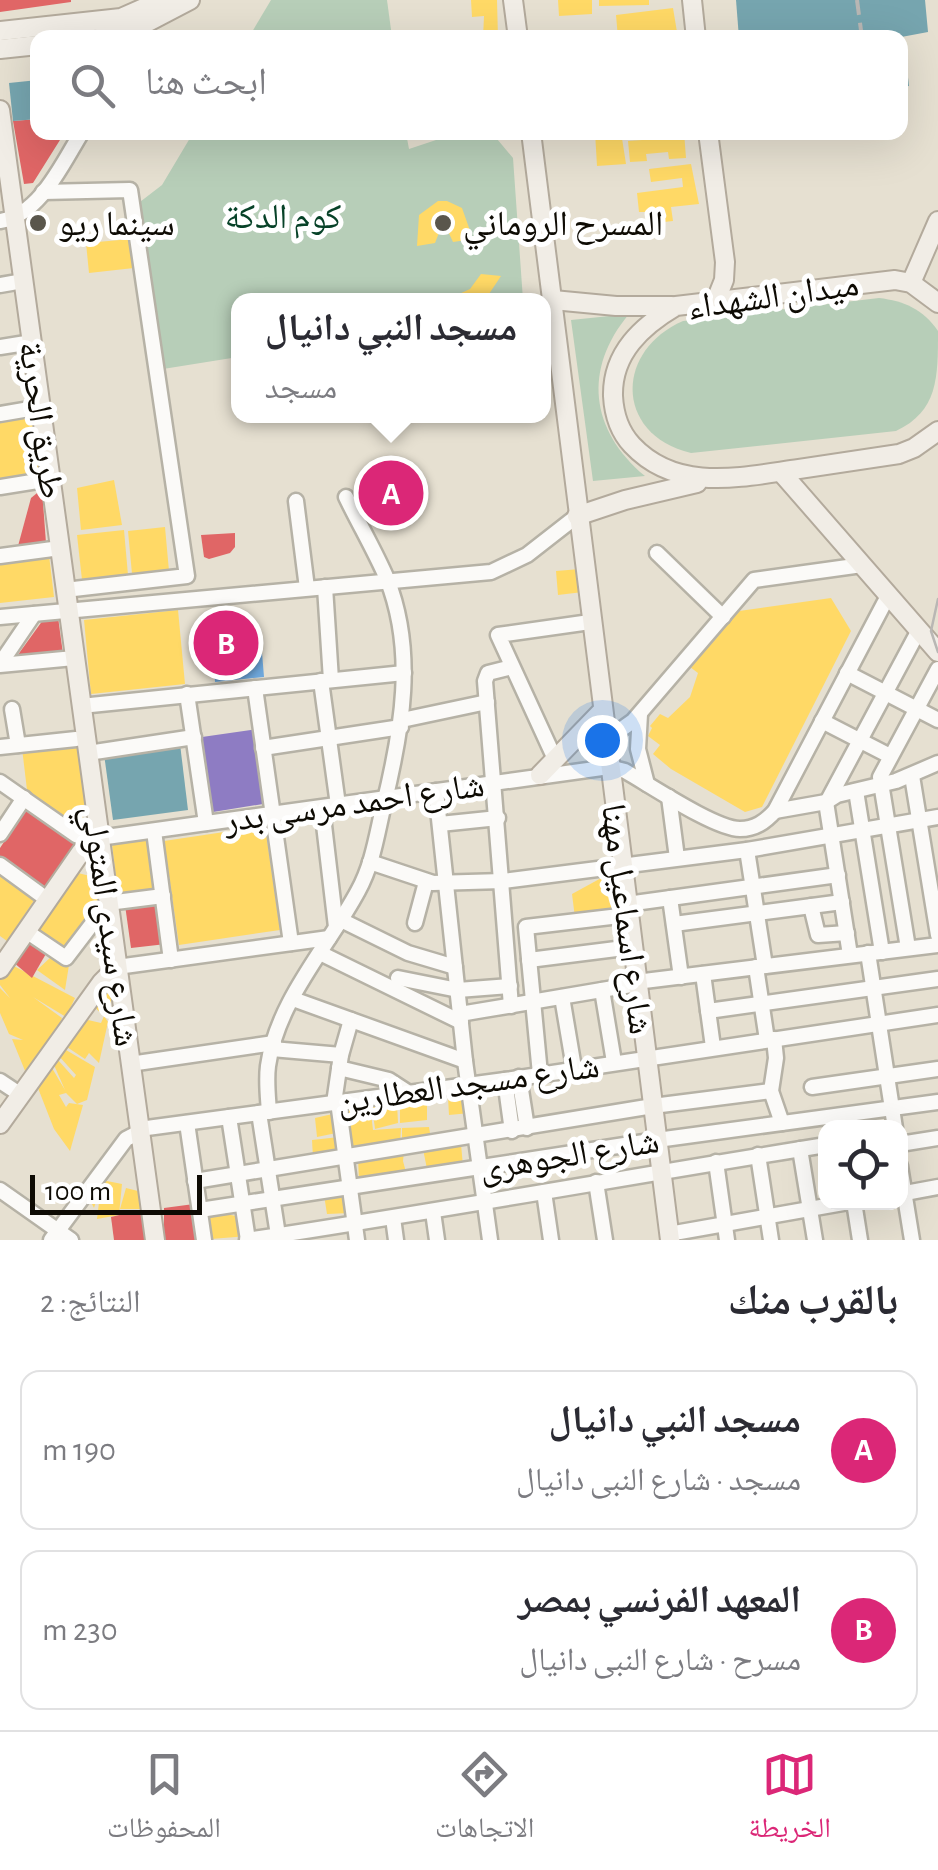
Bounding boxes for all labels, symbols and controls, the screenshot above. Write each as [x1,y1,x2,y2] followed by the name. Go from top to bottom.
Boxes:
[30,30,908,140] search box
[65,58,120,113] icon: search
[145,64,267,102] text: ابحث هنا
[225,200,341,239] park label: كوم الدكة
[58,207,175,243] place label: سينما ريو
[463,207,663,251] place label: المسرح الروماني
[27,212,49,234] marker: سينما ريو
[432,212,454,234] marker: المسرح الروماني
[685,267,861,328] street label: ميدان الشهداء
[231,293,551,423] popup
[265,310,517,348] text: مسجد النبي دانيال
[10,339,69,501] street label: طريق الحرية
[265,372,337,404] text: مسجد
[358,456,424,530] pin: A
[194,606,258,680] pin: B
[577,715,628,766] your location
[221,768,487,842] street label: شارع احمد مرسى بدر
[592,802,658,1037] street label: شارع اسماعيل مهنا
[67,804,144,1050] street label: شارع سيدى المتولي
[335,1049,602,1123] street label: شارع مسجد العطارين
[818,1120,908,1210] map controls
[818,1120,908,1210] button: locate
[477,1124,662,1190] street label: شارع الجوهرى
[30,1170,202,1214] scale bar
[45,1178,111,1206] text: 100 m
[728,1280,898,1322] text: بالقرب منك
[40,1286,141,1318] text: النتائج: 2
[549,1402,801,1440] text: مسجد النبي دانيال
[42,1434,116,1466] text: 190 m
[854,1434,873,1466] text: A
[516,1464,801,1496] text: مسجد · شارع النبى دانيال
[518,1582,801,1620] text: المعهد الفرنسي بمصر
[42,1614,118,1646] text: 230 m
[854,1614,873,1646] text: B
[519,1644,801,1676] text: مسرح · شارع النبى دانيال
[107,1747,221,1855] tab: المحفوظات
[435,1747,534,1855] tab: الاتجاهات
[749,1747,831,1855] tab: الخريطة

